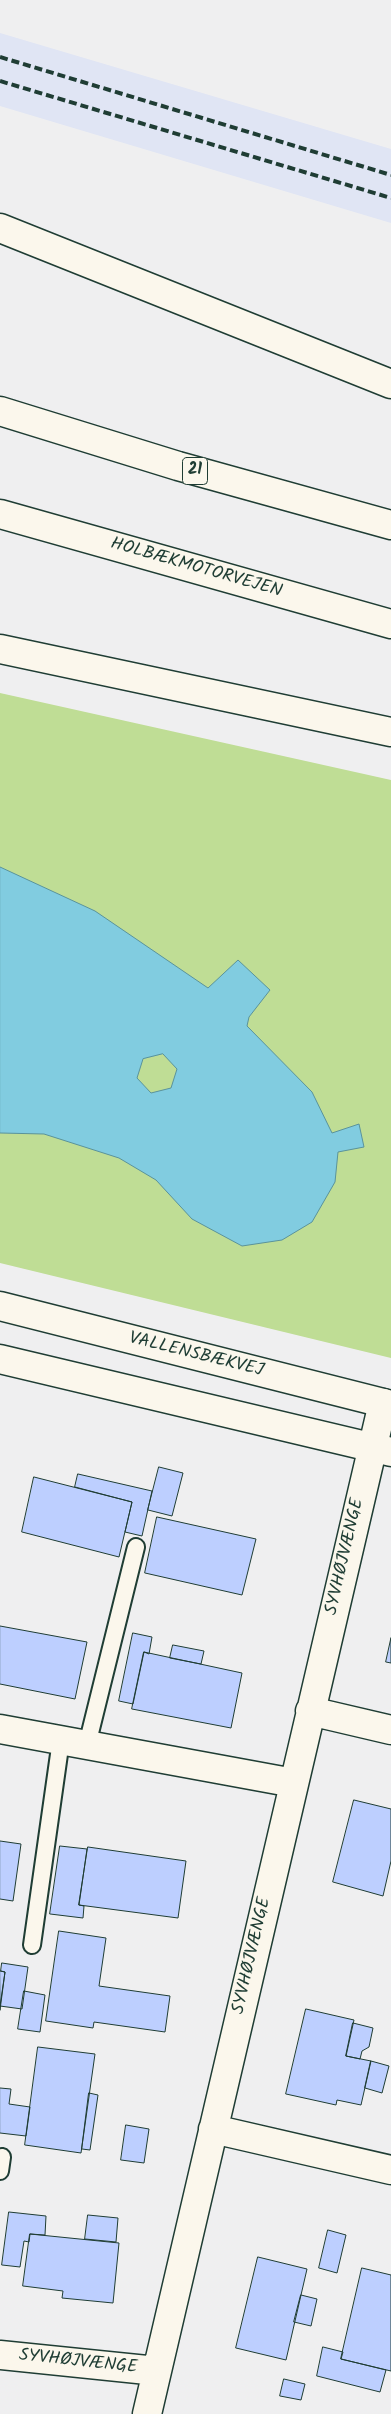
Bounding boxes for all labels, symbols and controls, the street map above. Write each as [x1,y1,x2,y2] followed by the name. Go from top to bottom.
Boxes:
[182,458,208,484] road number: 21
[108,534,284,604] street label: HOLBÆKMOTORVEJEN
[126,1329,266,1383] street label: VALLENSBÆKVEJ
[322,1496,370,1618] street label: SYVHØJVÆNGE
[229,1895,277,2017] street label: SYVHØJVÆNGE
[18,2346,138,2380] street label: SYVHØJVÆNGE

